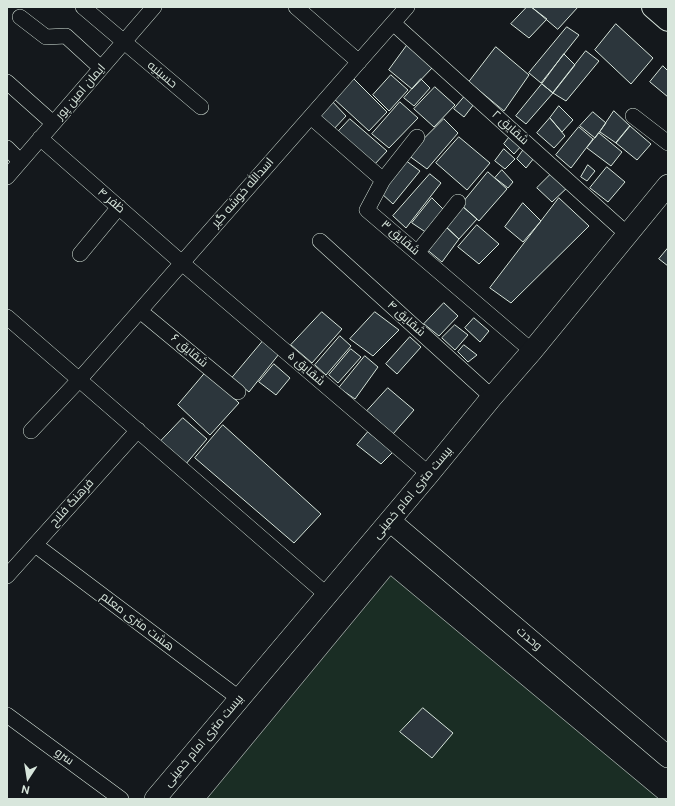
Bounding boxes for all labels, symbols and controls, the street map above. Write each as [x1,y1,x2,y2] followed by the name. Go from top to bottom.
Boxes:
[144,58,180,92] street label: حسینیه
[53,61,109,123] street label: ایمان امین پور
[489,108,531,148] street label: شقایق ۲
[209,155,277,231] street label: اسدالله خوشه گیر
[94,185,128,217] street label: ظفر ۴
[378,217,422,259] street label: شقایق ۳
[384,298,428,340] street label: شقایق ۴
[168,331,210,371] street label: شقایق ۶
[284,349,328,389] street label: شقایق ۵
[370,444,456,542] street label: بیست متری امام خمینی
[47,476,97,530] street label: فرهنگ فلاح
[97,590,177,654] street label: هشت متری معلم
[513,624,545,654] street label: وحدت
[161,692,247,790] street label: بیست متری امام خمینی
[52,745,76,769] street label: سرو
[8,758,48,798] north arrow
[20,782,31,797] text: N

